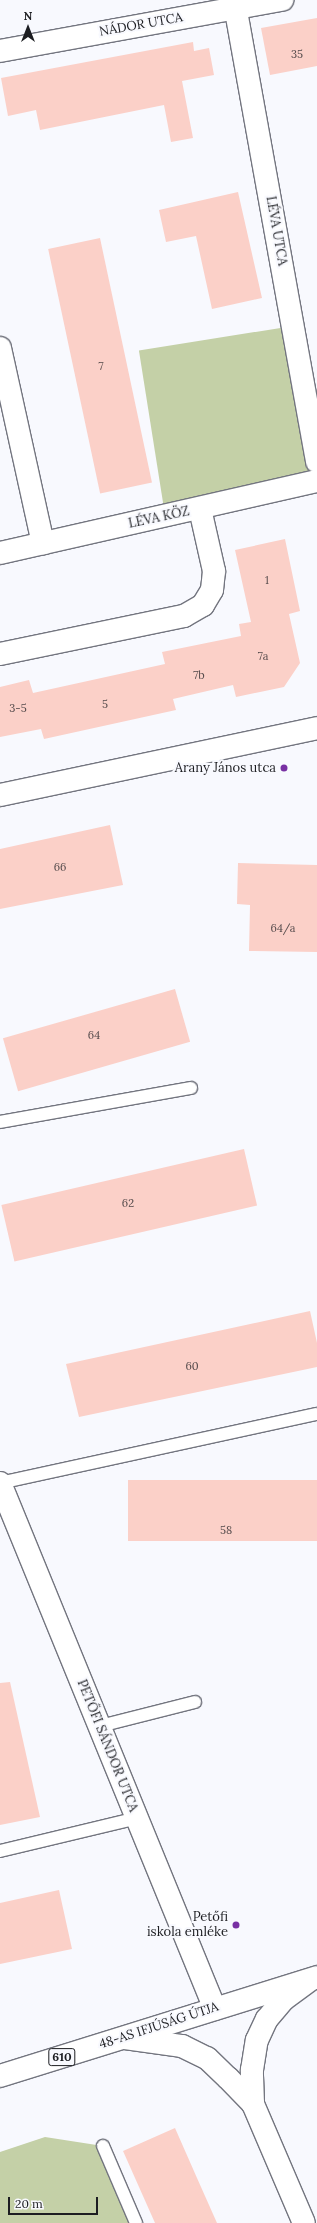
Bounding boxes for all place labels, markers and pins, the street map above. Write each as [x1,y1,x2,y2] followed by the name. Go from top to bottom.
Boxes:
[175,760,276,776] place label: Arany János utca
[279,763,289,773] marker: Arany János utca
[147,1910,228,1941] place label: Petőfi iskola emléke
[231,1920,241,1930] marker: Petőfi iskola emléke

